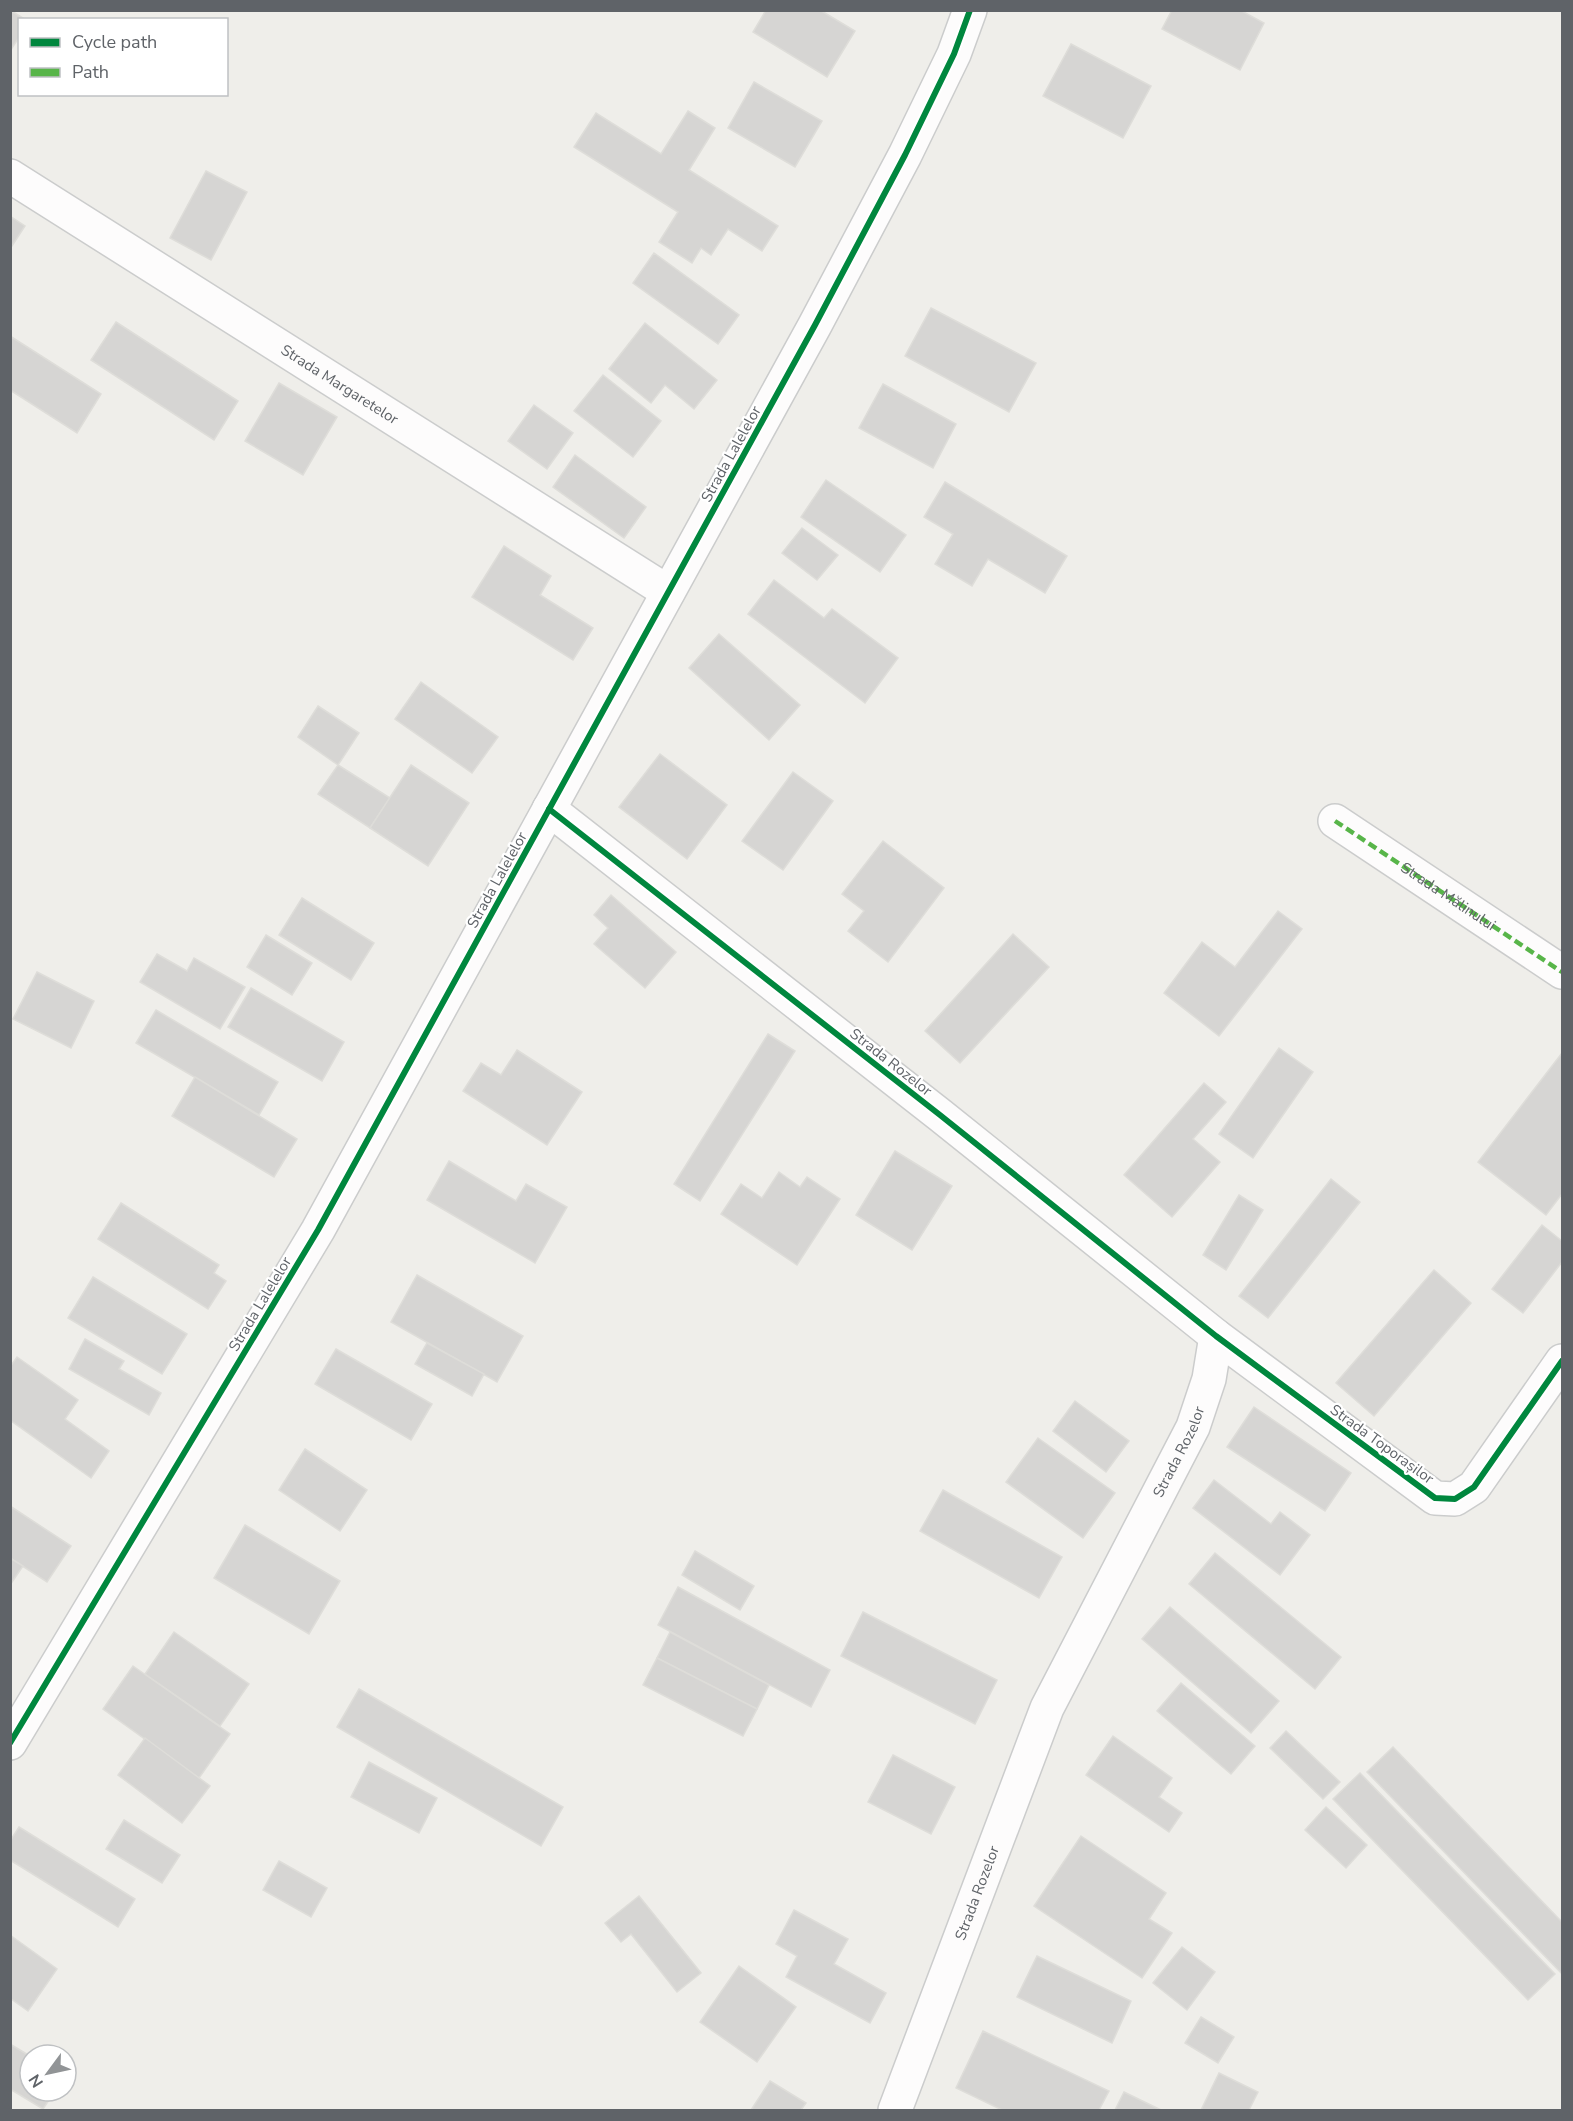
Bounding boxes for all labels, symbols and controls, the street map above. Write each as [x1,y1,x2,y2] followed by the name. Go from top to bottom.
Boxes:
[18,18,228,96] legend
[72,30,157,54] text: Cycle path
[72,60,109,84] text: Path
[277,340,403,429] street label: Strada Margaretelor
[696,402,766,506] street label: Strada Lalelelor
[462,828,532,932] street label: Strada Lalelelor
[1397,857,1500,935] street label: Strada Mălinului
[846,1024,937,1101] street label: Strada Rozelor
[224,1252,296,1355] street label: Strada Lalelelor
[1326,1400,1438,1489] street label: Strada Toporașilor
[1148,1403,1209,1501] street label: Strada Rozelor
[950,1842,1004,1943] street label: Strada Rozelor
[18,2043,78,2103] north arrow
[24,2070,49,2092] text: N

